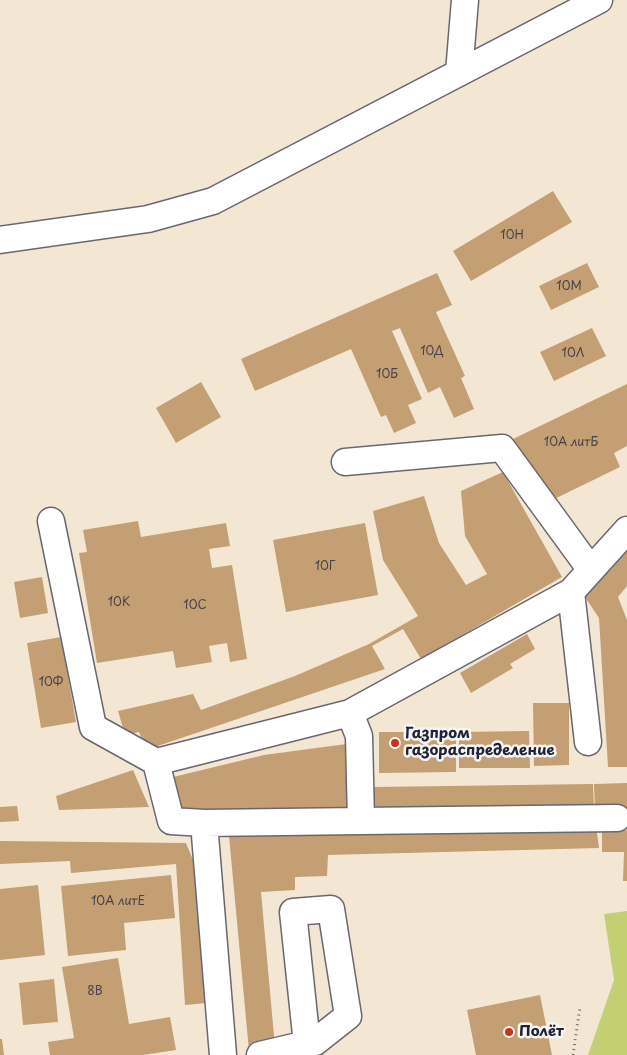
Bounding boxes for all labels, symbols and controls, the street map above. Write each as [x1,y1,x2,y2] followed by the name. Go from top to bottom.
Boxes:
[500,229,524,243] house number: 10Н
[556,280,582,294] house number: 10М
[420,345,444,359] house number: 10Д
[562,347,584,361] house number: 10Л
[376,368,398,382] house number: 10Б
[544,436,598,450] house number: 10А литБ
[315,560,335,574] house number: 10Г
[108,596,130,610] house number: 10К
[183,599,207,613] house number: 10С
[39,676,63,690] house number: 10Ф
[405,725,555,760] place label: Газпром газораспределение
[389,737,401,749] marker: Газпром газораспределение
[91,895,145,909] house number: 10А литЕ
[87,985,103,999] house number: 8В
[519,1023,564,1041] place label: Полёт
[503,1026,515,1038] marker: Полёт

